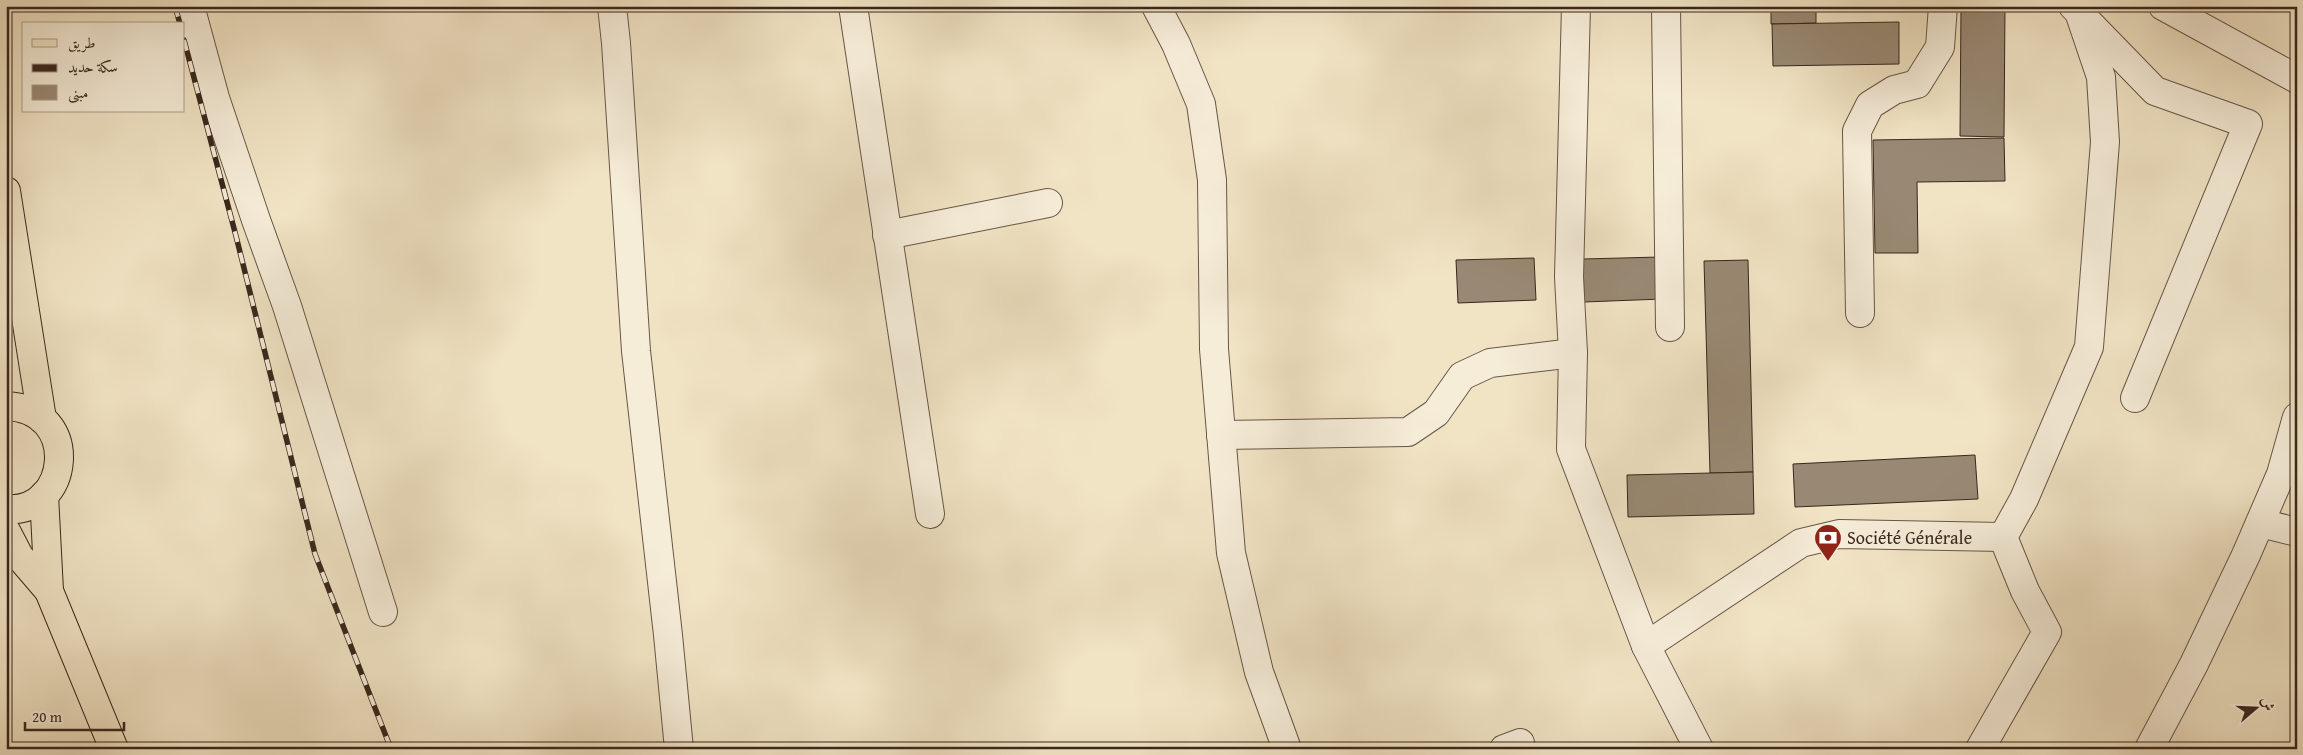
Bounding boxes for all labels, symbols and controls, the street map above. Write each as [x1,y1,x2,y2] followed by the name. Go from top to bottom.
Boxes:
[22,22,185,112] legend
[68,32,95,53] text: طريق
[68,56,118,77] text: سكة حديد
[68,82,88,104] text: مبنى
[1813,523,1843,562] bank icon: Société Générale
[1847,524,1972,551] place label: Société Générale
[2230,682,2280,732] north arrow
[2257,694,2280,714] text: ش
[25,700,124,732] scale bar
[32,706,63,727] text: 20 m

